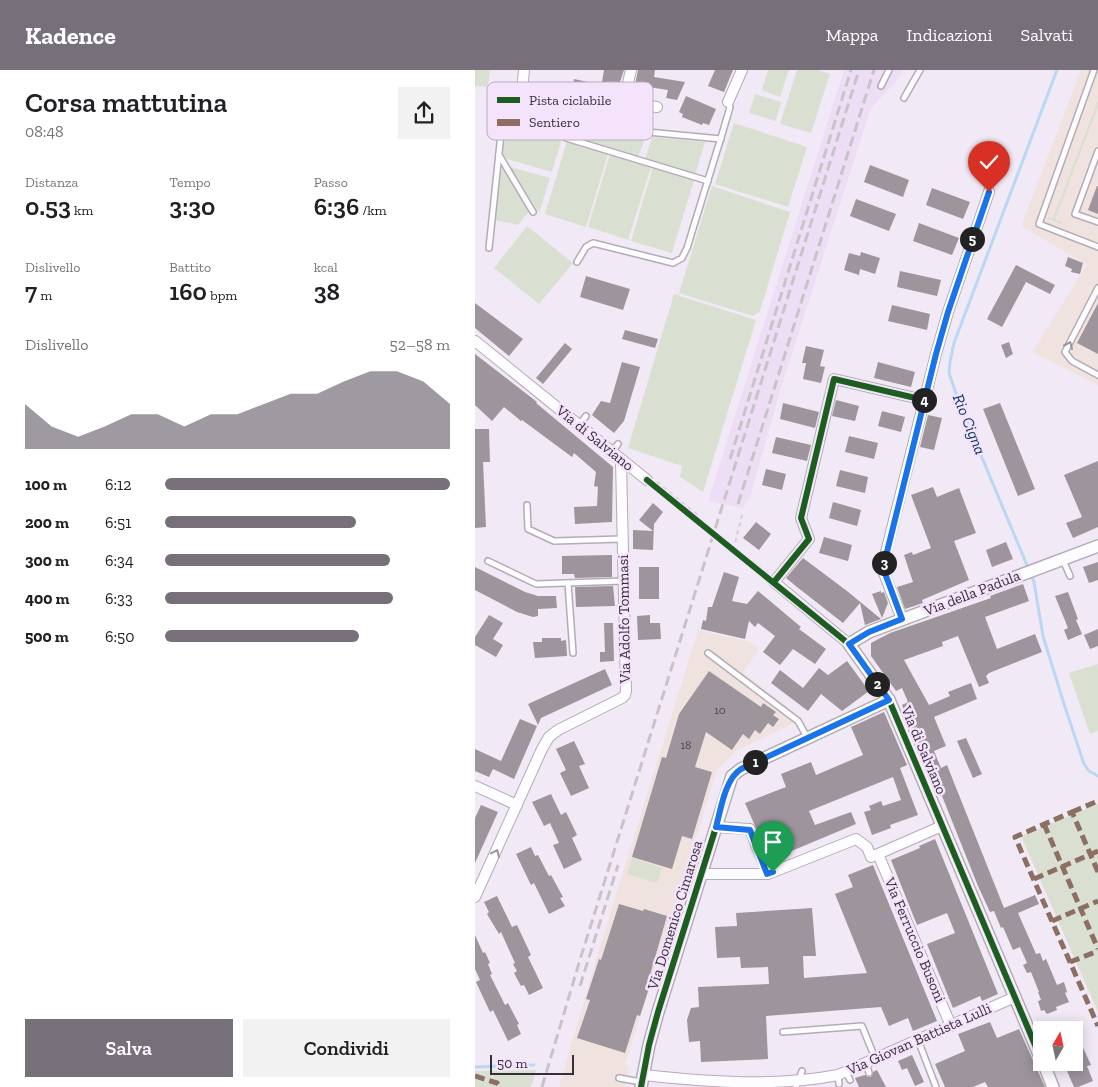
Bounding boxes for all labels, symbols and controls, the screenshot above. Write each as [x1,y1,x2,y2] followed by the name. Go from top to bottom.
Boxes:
[25,21,116,50] text: Kadence
[826,24,879,46] text: Mappa
[907,24,993,46] text: Indicazioni
[1021,24,1073,46] text: Salvati
[487,82,653,140] legend
[25,86,227,119] text: Corsa mattutina
[398,87,450,139] button: share
[529,92,612,109] text: Pista ciclabile
[529,114,580,131] text: Sentiero
[25,122,64,141] text: 08:48
[968,141,1010,192] pin
[975,148,1003,176] icon: check
[25,174,78,191] text: Distanza
[169,174,211,191] text: Tempo
[314,174,348,191] text: Passo
[25,191,71,221] text: 0.53
[169,191,216,221] text: 3:30
[314,191,359,221] text: 6:36
[71,202,93,219] text: km
[359,202,387,219] text: /km
[959,226,985,252] pin: 5
[969,231,976,248] text: 5
[25,259,80,276] text: Dislivello
[169,259,211,276] text: Battito
[314,259,338,276] text: kcal
[25,276,37,306] text: 7
[169,276,207,306] text: 160
[314,276,340,306] text: 38
[37,287,52,304] text: m
[207,287,237,304] text: bpm
[25,335,88,354] text: Dislivello
[390,335,450,354] text: 52–58 m
[1063,341,1074,350] one-way arrow
[911,388,937,412] pin: 4
[949,391,990,457] water label: Rio Cigna
[921,392,928,409] text: 4
[552,401,638,475] street label: Via di Salviano
[25,475,67,494] text: 100 m
[105,475,131,494] text: 6:12
[25,513,69,532] text: 200 m
[105,513,131,532] text: 6:51
[871,550,897,576] pin: 3
[25,551,69,570] text: 300 m
[105,551,134,570] text: 6:34
[614,554,634,685] street label: Via Adolfo Tommasi
[881,555,888,572] text: 3
[920,566,1023,620] street label: Via della Padula
[25,589,70,608] text: 400 m
[105,589,133,608] text: 6:33
[25,627,69,646] text: 500 m
[105,627,135,646] text: 6:50
[865,672,889,696] pin: 2
[874,676,881,693] text: 2
[897,702,951,797] street label: Via di Salviano
[714,703,726,717] house number: 10
[680,738,692,752] house number: 18
[743,750,767,774] pin: 1
[753,754,758,771] text: 1
[752,821,794,872] pin
[759,828,787,856] icon: arrive
[643,838,706,993] street label: Via Domenico Cimarosa
[489,849,500,858] one-way arrow
[880,874,949,1005] street label: Via Ferruccio Busoni
[843,999,994,1079] street label: Via Giovan Battista Lulli
[25,1019,233,1077] button: Salva
[243,1019,450,1077] button: Condividi
[1033,1021,1083,1071] north arrow
[1033,1021,1083,1071] map controls
[490,1052,574,1075] scale bar
[497,1055,528,1072] text: 50 m

